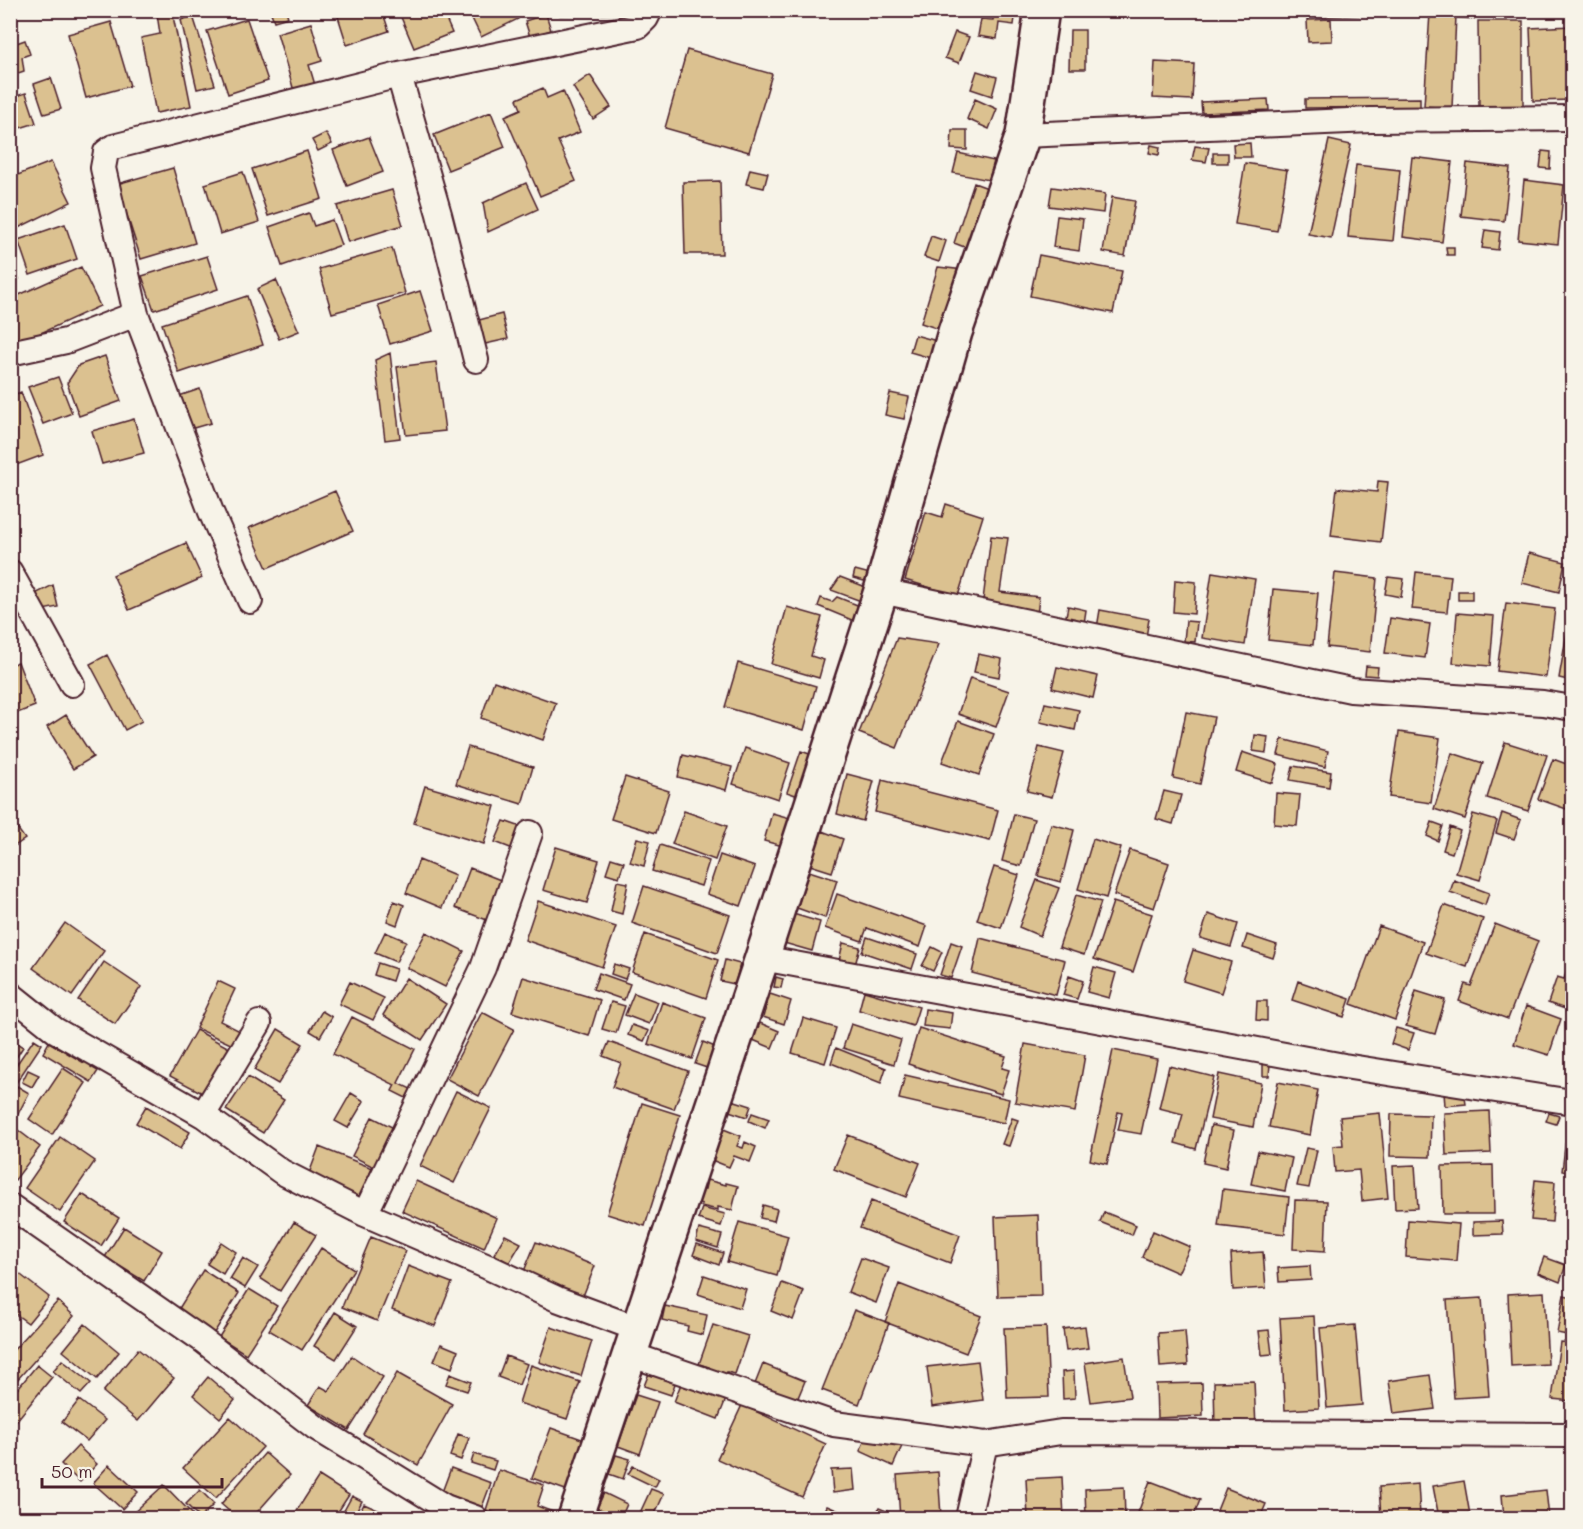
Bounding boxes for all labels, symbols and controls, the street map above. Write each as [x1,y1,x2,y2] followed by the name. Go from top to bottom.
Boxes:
[42,1451,222,1489] scale bar
[51,1459,93,1483] text: 50 m

